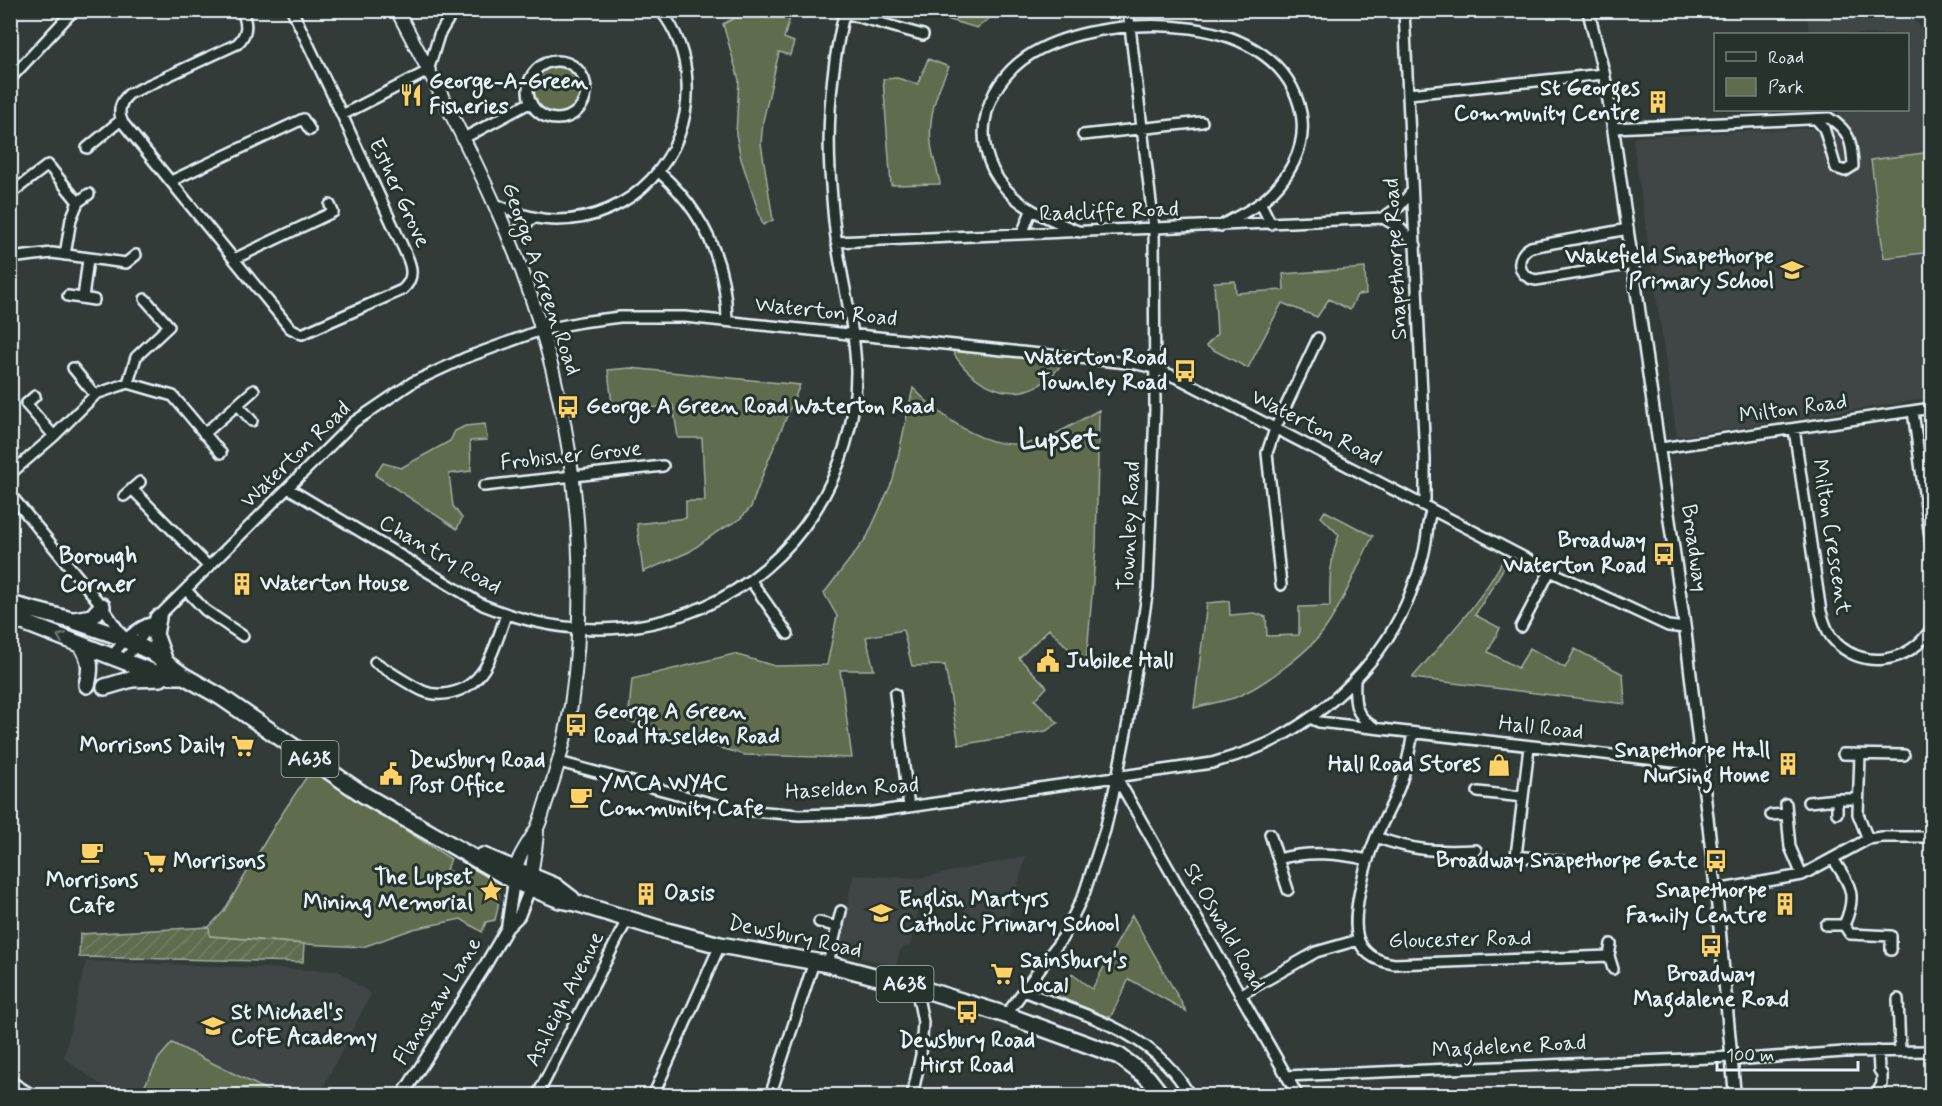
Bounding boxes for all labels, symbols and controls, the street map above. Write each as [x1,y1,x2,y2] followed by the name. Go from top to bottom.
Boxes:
[1714,33,1909,111] legend
[1768,46,1804,70] text: Road
[429,68,589,121] place label: George-A-Green Fisheries
[1454,75,1640,128] place label: St Georges Community Centre
[1768,76,1804,100] text: Park
[398,82,424,108] restaurant icon: George-A-Green Fisheries
[1645,89,1671,115] building icon: St Georges Community Centre
[361,134,437,252] street label: Esther Grove
[1378,177,1414,341] street label: Snapethorpe Road
[492,179,587,380] street label: George A Green Road
[1039,196,1179,228] street label: Radcliffe Road
[1564,243,1774,296] place label: Wakefield Snapethorpe Primary School
[1779,257,1805,283] school or university icon: Wakefield Snapethorpe Primary School
[754,291,898,333] street label: Waterton Road
[1023,344,1167,397] place label: Waterton Road Townley Road
[1172,358,1198,384] bus stop icon: Waterton Road Townley Road
[1246,383,1386,473] street label: Waterton Road
[1737,388,1849,430] street label: Milton Road
[586,393,935,424] place label: George A Green Road Waterton Road
[555,394,581,420] bus stop icon: George A Green Road Waterton Road
[235,395,357,515] street label: Waterton Road
[1018,422,1100,459] district label: Lupset
[499,435,643,477] street label: Frobisher Grove
[1805,457,1857,617] street label: Milton Crescent
[1113,460,1147,592] street label: Townley Road
[1674,502,1714,594] street label: Broadway
[374,509,506,601] street label: Chantry Road
[1502,527,1646,580] place label: Broadway Waterton Road
[59,541,137,600] district label: Borough Corner
[1651,541,1677,567] bus stop icon: Broadway Waterton Road
[259,570,410,598] place label: Waterton House
[229,571,255,597] building icon: Waterton House
[56,632,67,644] one-way arrow
[1066,647,1174,675] place label: Jubilee Hall
[1035,648,1061,674] public building icon: Jubilee Hall
[594,698,780,751] place label: George A Green Road Haselden Road
[1497,710,1585,746] street label: Hall Road
[563,712,589,738] bus stop icon: George A Green Road Haselden Road
[80,732,225,760] place label: Morrisons Daily
[230,733,256,759] supermarket icon: Morrisons Daily
[1615,737,1771,794] place label: Snapethorpe Hall Nursing Home
[282,741,338,777] road number: A638
[409,747,545,800] place label: Dewsbury Road Post Office
[1328,751,1481,779] place label: Hall Road Stores
[1775,751,1801,777] building icon: Snapethorpe Hall Nursing Home
[1486,752,1512,778] shop icon: Hall Road Stores
[378,761,404,787] public building icon: Dewsbury Road Post Office
[599,770,764,823] place label: YMCA WYAC Community Cafe
[784,772,920,806] street label: Haselden Road
[568,784,594,810] cafe icon: YMCA WYAC Community Cafe
[79,839,105,865] cafe icon: Morrisons Cafe
[1436,847,1698,875] place label: Broadway Snapethorpe Gate
[173,848,266,876] place label: Morrisons
[1703,848,1729,874] bus stop icon: Broadway Snapethorpe Gate
[142,849,168,875] supermarket icon: Morrisons
[1176,858,1272,996] street label: St Oswald Road
[303,864,474,918] place label: The Lupset Mining Memorial
[46,867,139,920] place label: Morrisons Cafe
[1626,877,1767,931] place label: Snapethorpe Family Centre
[478,878,504,904] place icon: The Lupset Mining Memorial
[664,880,715,908] place label: Oasis
[633,881,659,907] building icon: Oasis
[899,886,1120,939] place label: English Martyrs Catholic Primary School
[1772,891,1798,917] building icon: Snapethorpe Family Centre
[868,900,894,926] school or university icon: English Martyrs Catholic Primary School
[725,909,865,965] street label: Dewsbury Road
[1388,925,1532,955] street label: Gloucester Road
[519,927,612,1072] street label: Ashleigh Avenue
[387,932,489,1070] street label: Flanshaw Lane
[1698,933,1724,959] bus stop icon: Broadway Magdalene Road
[1020,947,1127,1000] place label: Sainsbury's Local
[989,961,1015,987] supermarket icon: Sainsbury's Local
[1633,961,1789,1018] place label: Broadway Magdalene Road
[876,966,934,1002] road number: A638
[231,999,377,1053] place label: St Michael's CofE Academy
[954,999,980,1025] bus stop icon: Dewsbury Road Hirst Road
[200,1013,226,1039] school or university icon: St Michael's CofE Academy
[899,1027,1035,1080] place label: Dewsbury Road Hirst Road
[1431,1029,1587,1068] street label: Magdelene Road
[1717,1034,1858,1072] scale bar
[1726,1044,1774,1068] text: 100 m

